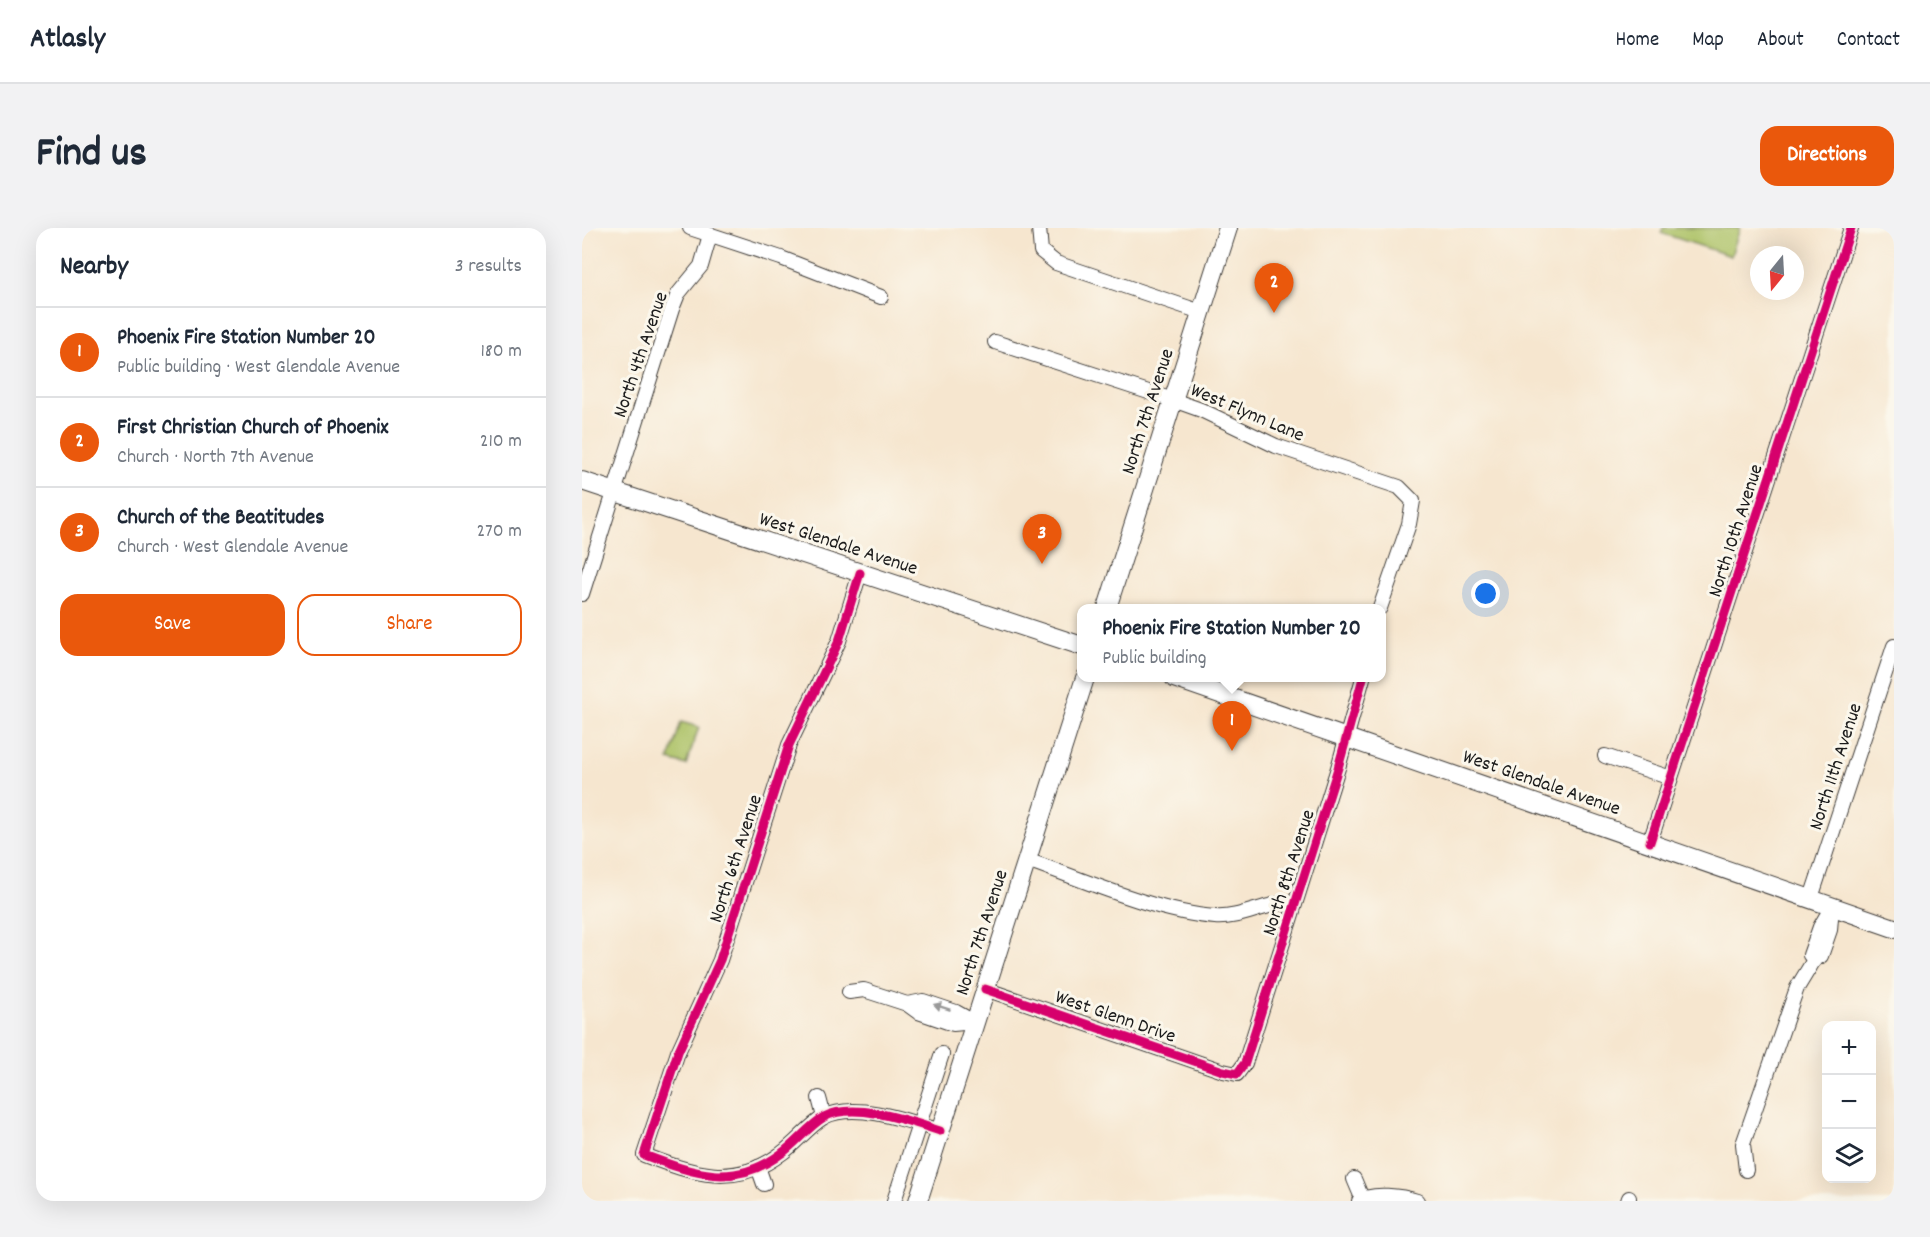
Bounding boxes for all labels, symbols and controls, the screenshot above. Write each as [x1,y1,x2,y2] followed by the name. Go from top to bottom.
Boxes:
[30,21,105,61] text: Atlasly
[1615,26,1659,56] text: Home
[1692,26,1724,56] text: Map
[1757,26,1804,56] text: About
[1837,26,1900,56] text: Contact
[36,126,147,186] text: Find us
[1760,126,1894,186] button: Directions
[1750,246,1804,300] north arrow
[60,249,128,286] text: Nearby
[455,253,522,281] text: 3 results
[1254,264,1294,313] pin: 2
[607,288,677,422] street label: North 4th Avenue
[117,323,375,354] text: Phoenix Fire Station Number 20
[77,338,82,366] text: 1
[480,338,522,366] text: 180 m
[1115,345,1182,478] street label: North 7th Avenue
[117,354,400,382] text: Public building · West Glendale Avenue
[1186,377,1308,450] street label: West Flynn Lane
[117,413,388,444] text: First Christian Church of Phoenix
[75,428,84,456] text: 2
[480,428,522,456] text: 210 m
[117,444,314,472] text: Church · North 7th Avenue
[1702,461,1772,601] street label: North 10th Avenue
[117,503,324,534] text: Church of the Beatitudes
[755,506,921,584] street label: West Glendale Avenue
[1022,514,1062,564] pin: 3
[75,518,84,546] text: 3
[476,518,522,546] text: 270 m
[117,534,348,562] text: Church · West Glendale Avenue
[1471,579,1500,608] your location
[60,594,285,656] button: Save
[297,594,522,656] button: Share
[1077,604,1386,682] popup
[1102,614,1361,645] text: Phoenix Fire Station Number 20
[1102,645,1206,673] text: Public building
[1803,700,1871,834] street label: North 11th Avenue
[1212,702,1252,751] pin: 1
[1458,744,1624,824] street label: West Glendale Avenue
[703,791,771,926] street label: North 6th Avenue
[1256,806,1323,940] street label: North 8th Avenue
[949,866,1016,999] street label: North 7th Avenue
[1051,984,1179,1052] street label: West Glenn Drive
[933,1002,951,1012] one-way arrow
[1822,1021,1876,1183] map controls
[1822,1021,1876,1075] button: +
[1822,1075,1876,1129] button: −
[1822,1129,1876,1183] button: layers

